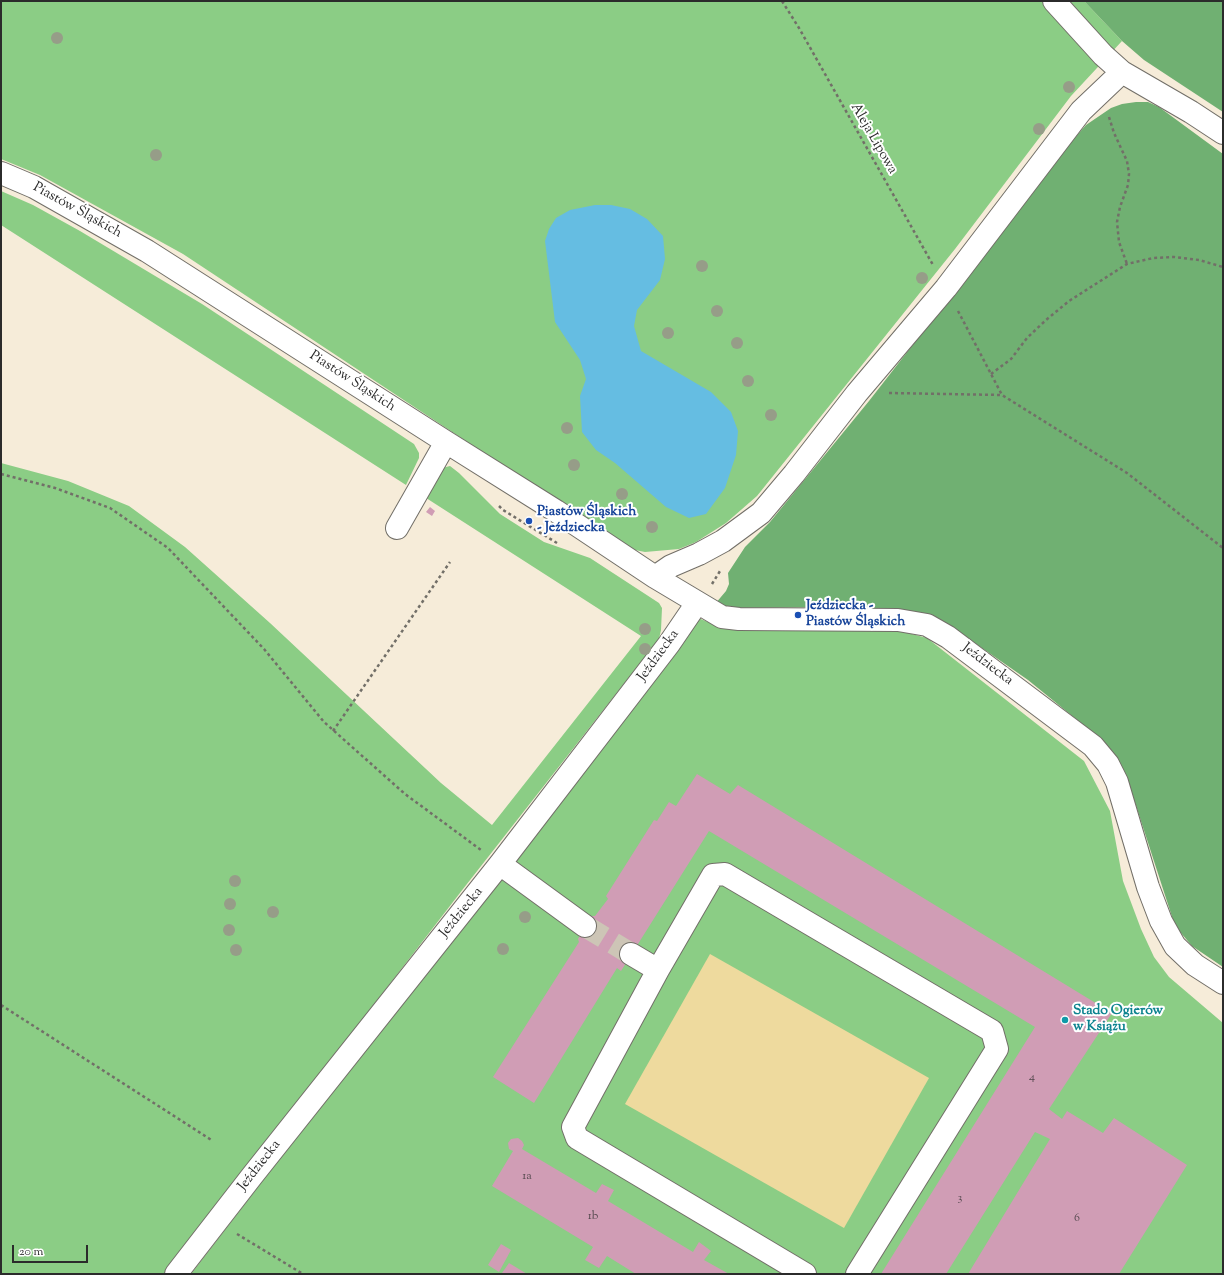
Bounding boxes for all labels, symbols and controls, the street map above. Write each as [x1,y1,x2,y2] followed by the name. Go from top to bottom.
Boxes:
[846,101,900,177] street label: Aleja Lipowa
[29,180,125,242] street label: Piastów Śląskich
[306,348,398,416] street label: Piastów Śląskich
[537,505,636,538] place label: Piastów Śląskich - Jeździecka
[524,516,534,526] marker: Piastów Śląskich - Jeździecka
[806,599,905,632] place label: Jeździecka - Piastów Śląskich
[793,610,803,620] marker: Jeździecka - Piastów Śląskich
[635,627,683,685] street label: Jeździecka
[958,640,1016,690] street label: Jeździecka
[437,884,487,942] street label: Jeździecka
[1073,1004,1163,1036] place label: Stado Ogierów w Książu
[1060,1015,1070,1025] marker: Stado Ogierów w Książu
[1029,1071,1035,1085] house number: 4
[235,1137,285,1195] street label: Jeździecka
[522,1170,532,1184] house number: 1a
[958,1192,962,1206] house number: 3
[588,1210,598,1224] house number: 1b
[1074,1212,1080,1226] house number: 6
[14,1237,90,1263] scale bar
[19,1243,43,1261] text: 20 m

